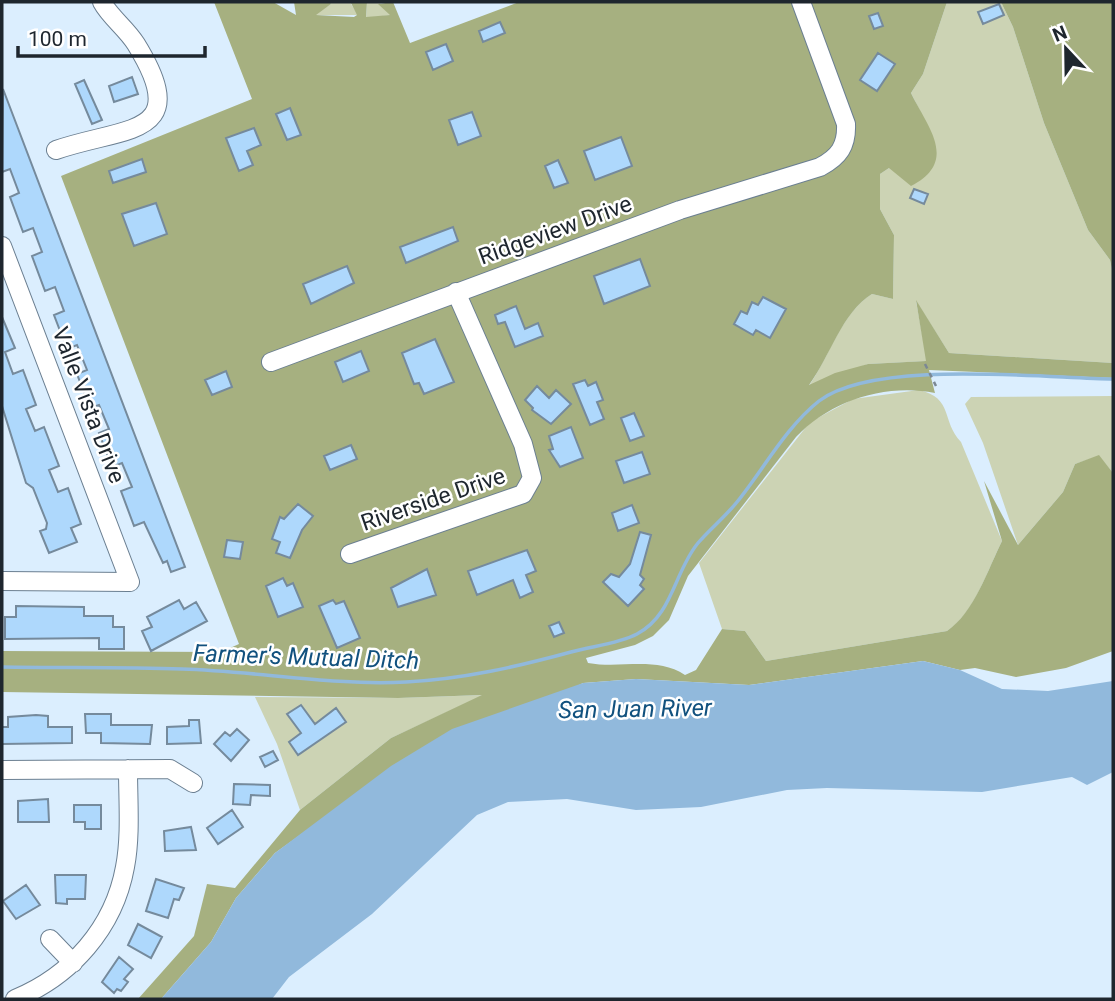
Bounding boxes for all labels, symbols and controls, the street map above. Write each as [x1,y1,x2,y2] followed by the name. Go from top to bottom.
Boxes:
[18,14,205,58] scale bar
[1031,14,1101,84] north arrow
[1049,21,1070,47] text: N
[28,27,87,51] text: 100 m
[475,190,636,271] street label: Ridgeview Drive
[46,323,131,487] street label: Valle Vista Drive
[357,462,509,537] street label: Riverside Drive
[192,639,420,675] water label: Farmer's Mutual Ditch
[558,694,713,724] water label: San Juan River

